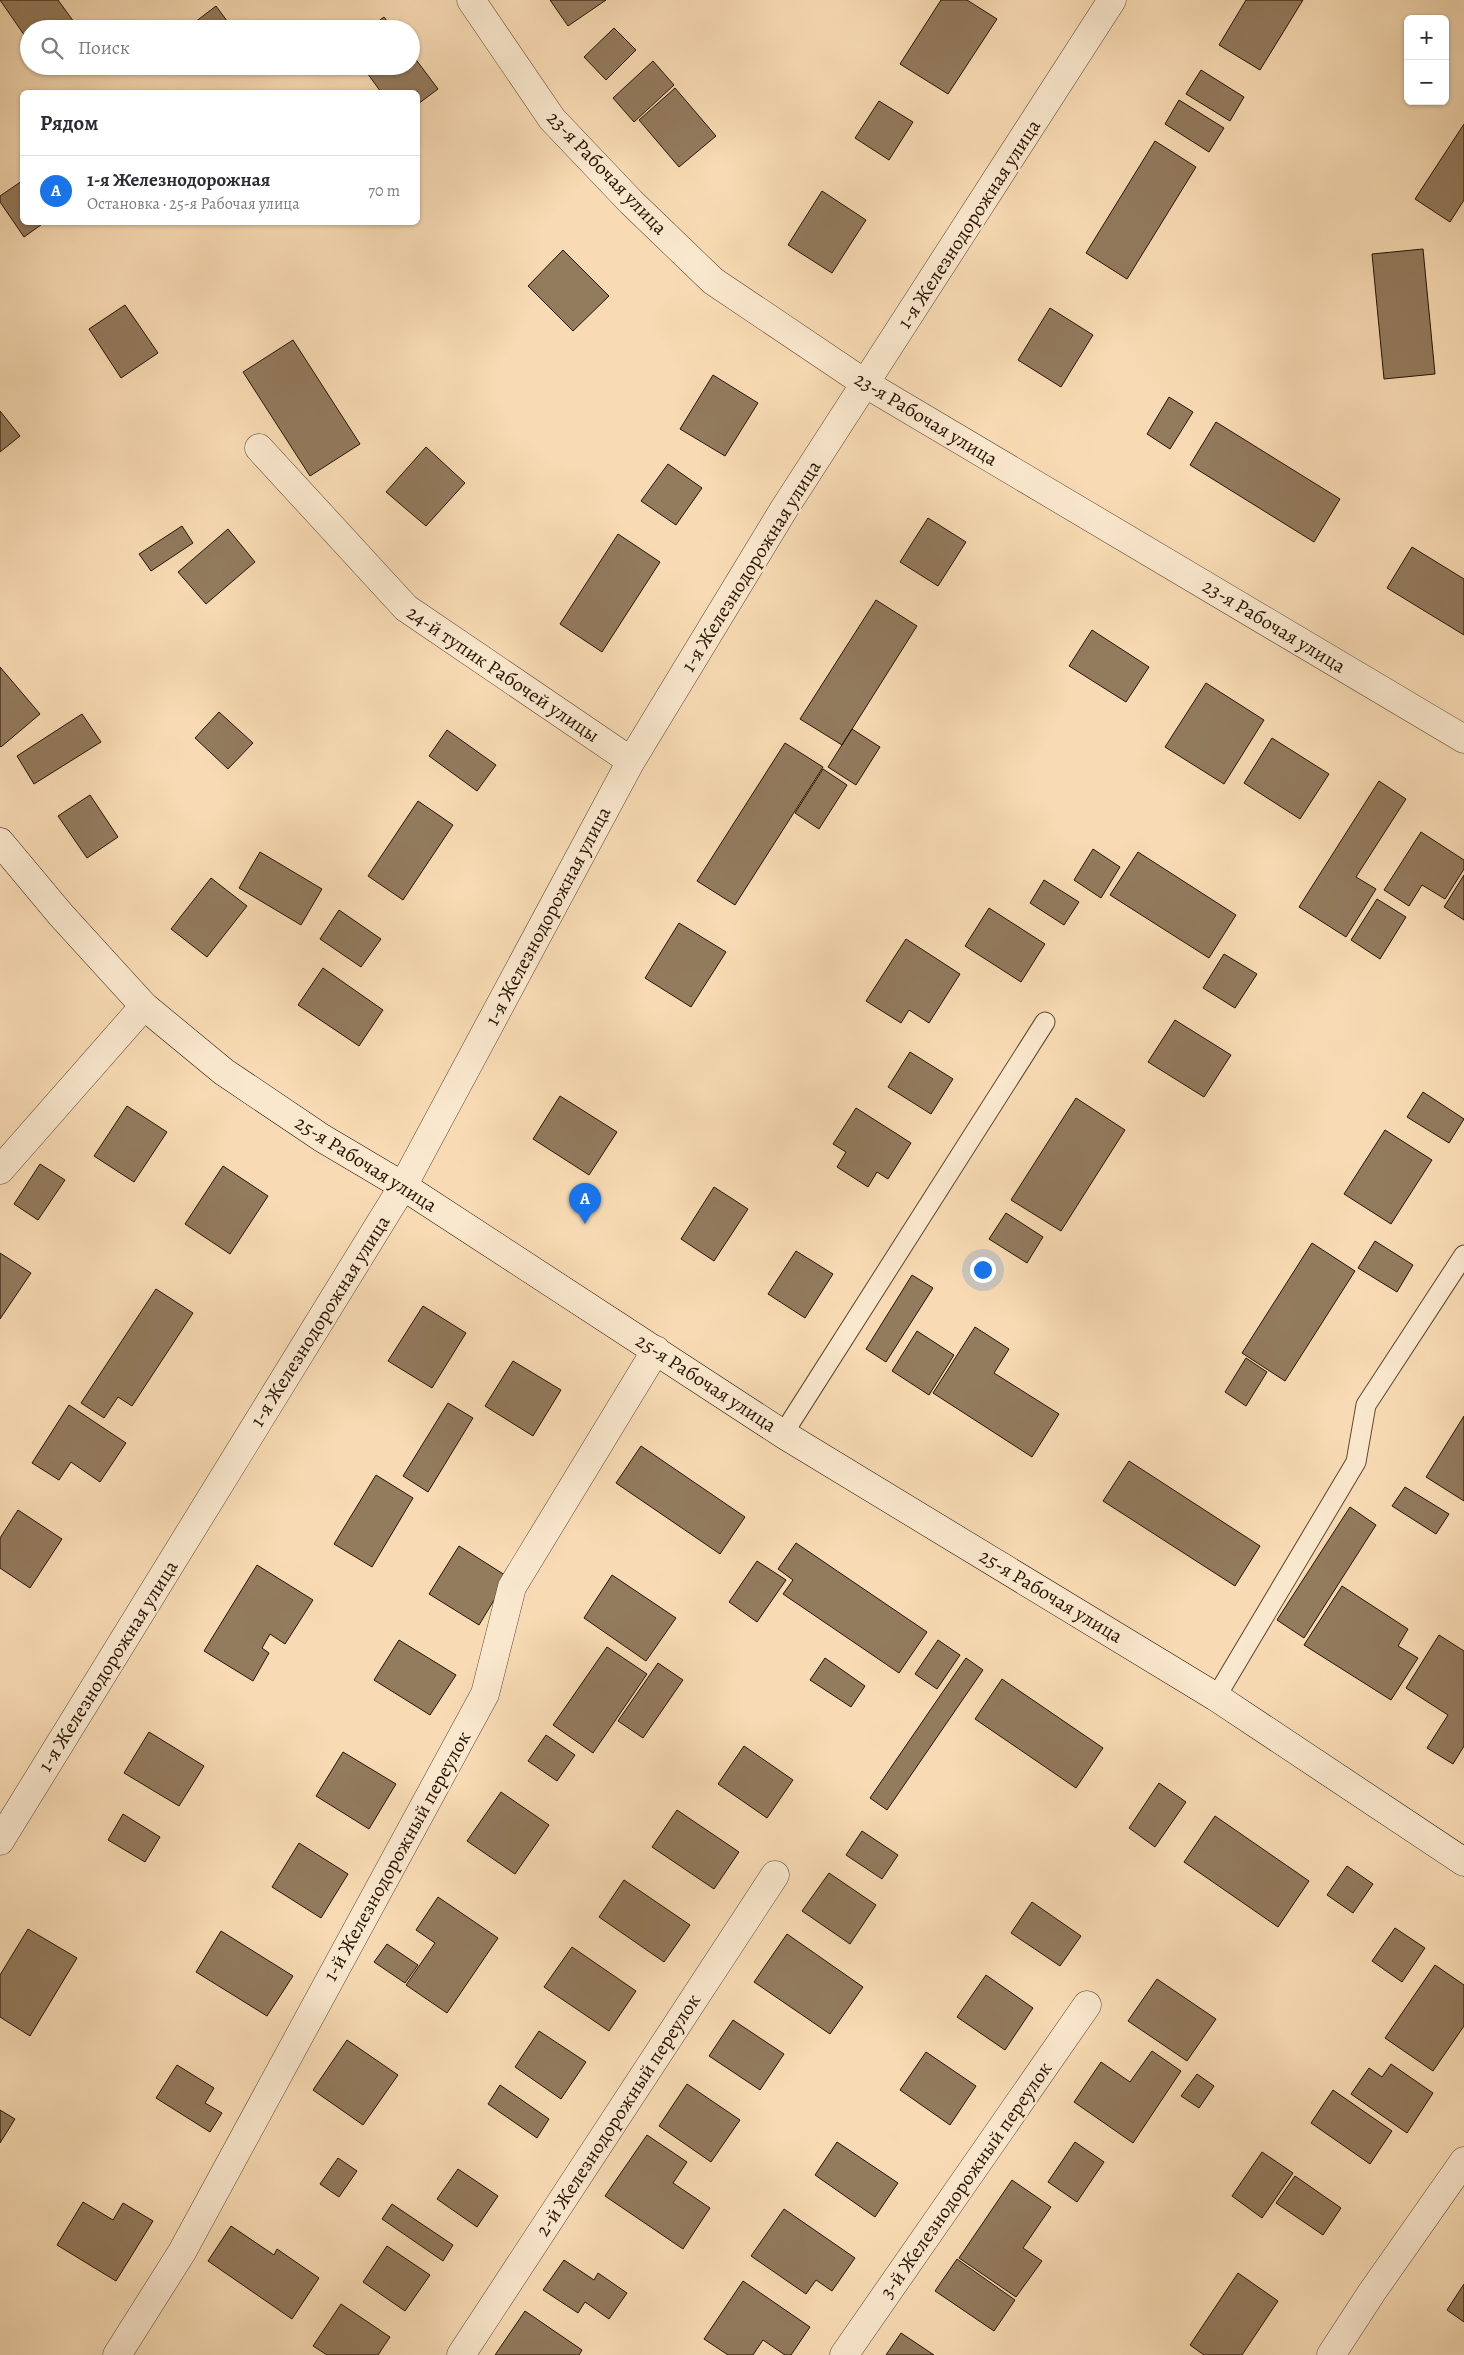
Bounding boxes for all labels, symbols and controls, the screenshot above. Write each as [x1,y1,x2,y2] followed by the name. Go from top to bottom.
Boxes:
[1404,15,1449,105] map controls
[1404,15,1449,60] button: +
[20,20,420,75] search box
[38,34,66,62] icon: search
[78,35,130,61] text: Поиск
[1404,60,1449,105] button: −
[541,105,674,241] street label: 23-я Рабочая улица
[40,109,98,137] text: Рядом
[891,113,1047,334] street label: 1-я Железнодорожная улица
[87,167,270,193] text: 1-я Железнодорожная
[51,180,61,202] text: A
[368,180,400,202] text: 70 m
[87,193,300,215] text: Остановка · 25-я Рабочая улица
[849,366,1003,473] street label: 23-я Рабочая улица
[675,454,828,677] street label: 1-я Железнодорожная улица
[1197,573,1351,680] street label: 23-я Рабочая улица
[401,599,605,749] street label: 24-й тупик Рабочей улицы
[479,801,618,1030] street label: 1-я Железнодорожная улица
[290,1109,443,1219] street label: 25-я Рабочая улица
[569,1183,601,1224] pin: A
[244,1209,397,1432] street label: 1-я Железнодорожная улица
[970,1257,996,1283] your location
[630,1327,782,1439] street label: 25-я Рабочая улица
[974,1542,1128,1650] street label: 25-я Рабочая улица
[32,1554,185,1777] street label: 1-я Железнодорожная улица
[317,1726,477,1986] street label: 1-й Железнодорожный переулок
[529,1988,707,2242] street label: 2-й Железнодорожный переулок
[874,2056,1058,2304] street label: 3-й Железнодорожный переулок

